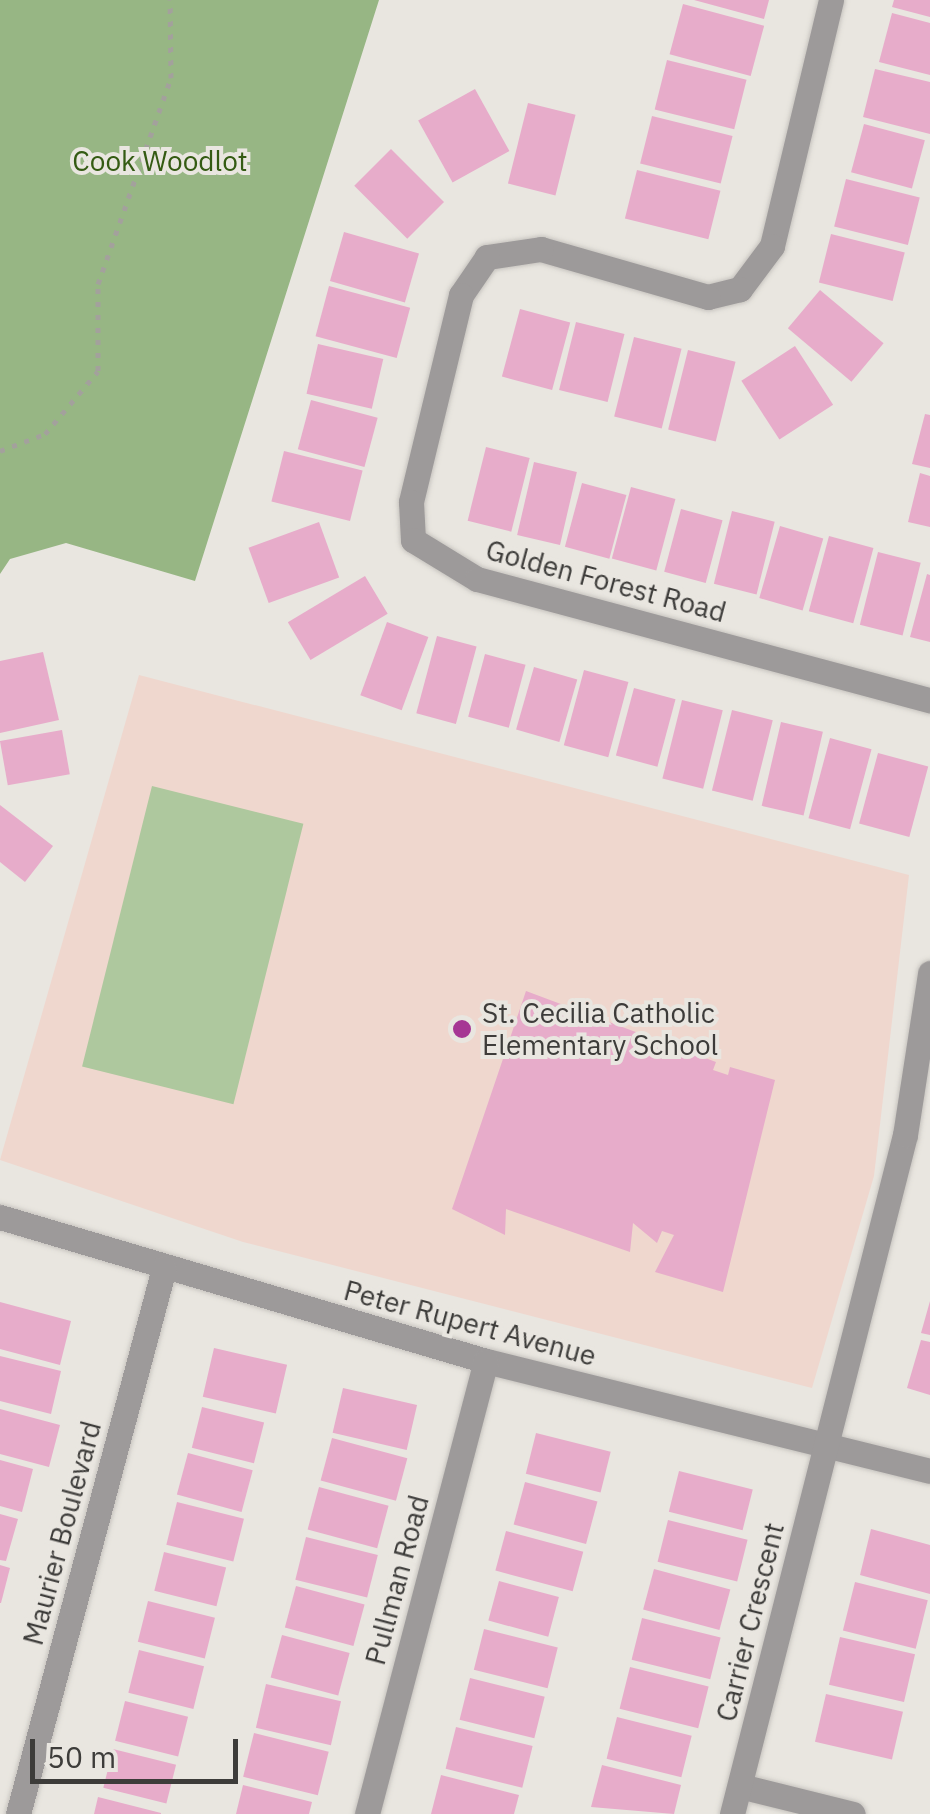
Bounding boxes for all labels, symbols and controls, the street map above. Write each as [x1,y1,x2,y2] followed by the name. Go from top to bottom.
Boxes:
[72,144,248,178] park label: Cook Woodlot
[482,533,730,629] street label: Golden Forest Road
[482,996,718,1062] place label: St. Cecilia Catholic Elementary School
[451,1018,473,1040] marker: St. Cecilia Catholic Elementary School
[340,1273,600,1373] street label: Peter Rupert Avenue
[16,1417,108,1649] street label: Maurier Boulevard
[358,1491,436,1669] street label: Pullman Road
[709,1519,791,1725] street label: Carrier Crescent
[35,1719,242,1781] scale bar
[47,1737,116,1776] text: 50 m

